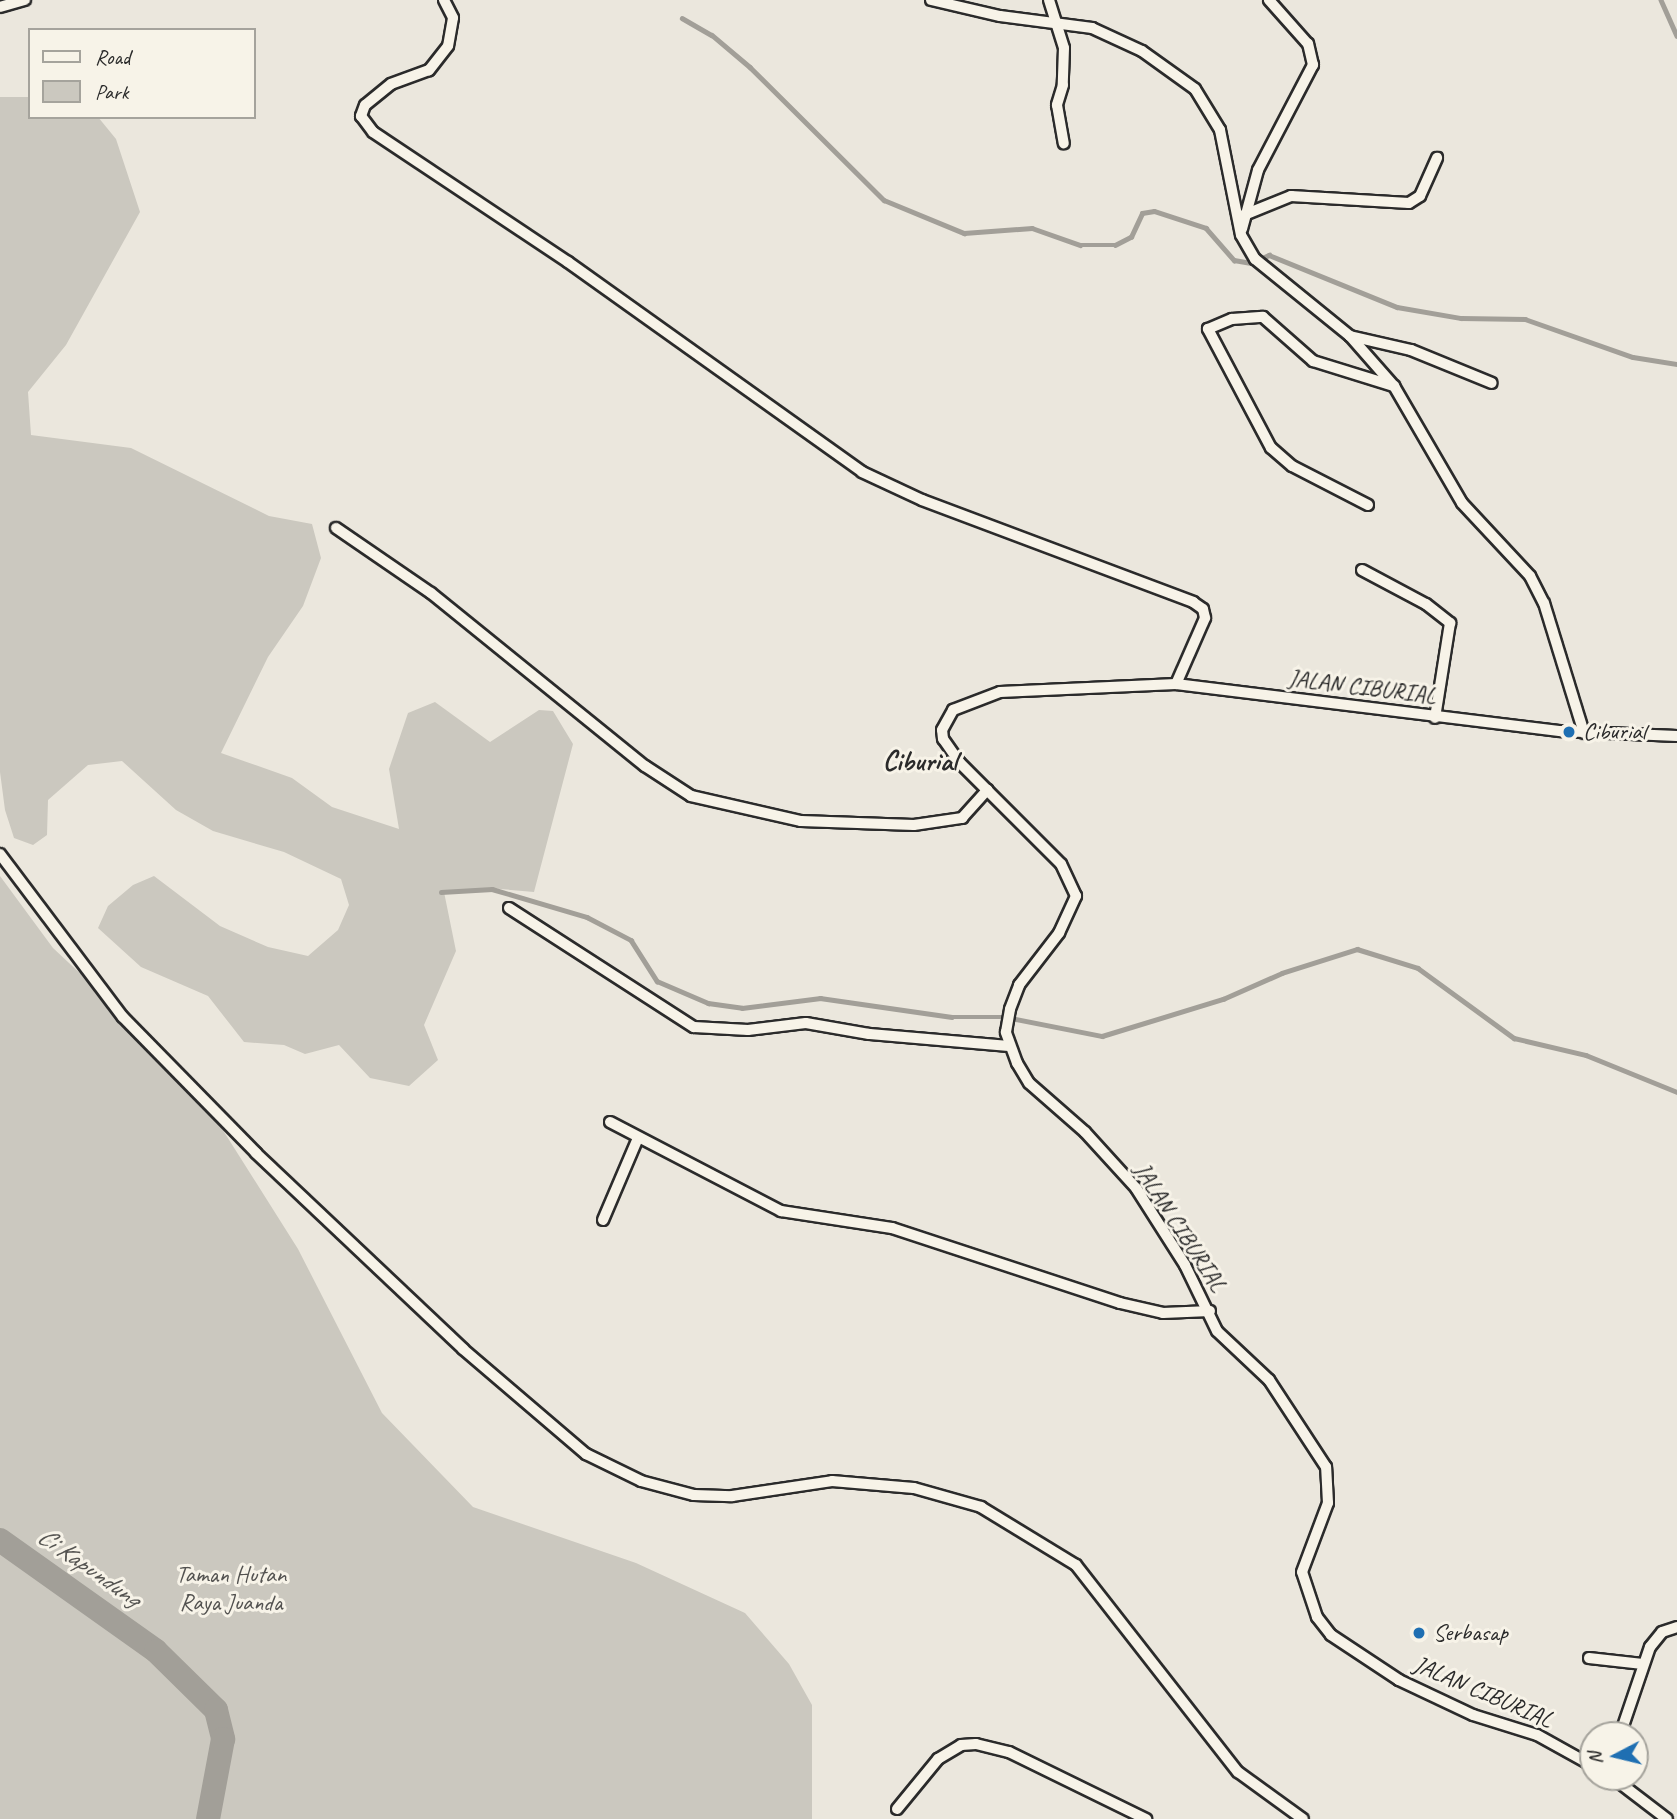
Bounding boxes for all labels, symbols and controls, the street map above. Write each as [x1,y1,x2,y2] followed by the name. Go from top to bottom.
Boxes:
[28,28,256,119] legend
[95,44,130,70] text: Road
[95,79,128,105] text: Park
[1287,664,1437,710] street label: JALAN CIBURIAL
[1583,718,1646,746] place label: Ciburial
[1561,724,1577,740] marker: Ciburial
[883,744,957,778] district label: Ciburial
[1128,1157,1232,1297] street label: JALAN CIBURIAL
[31,1520,147,1614] water label: Ci Kapundung
[176,1561,286,1617] park label: Taman Hutan Raya Juanda
[1433,1619,1508,1647] place label: Serbasap
[1411,1625,1427,1641] marker: Serbasap
[1409,1650,1557,1734] street label: JALAN CIBURIAL
[1579,1721,1649,1791] north arrow
[1583,1751,1608,1766] text: N

